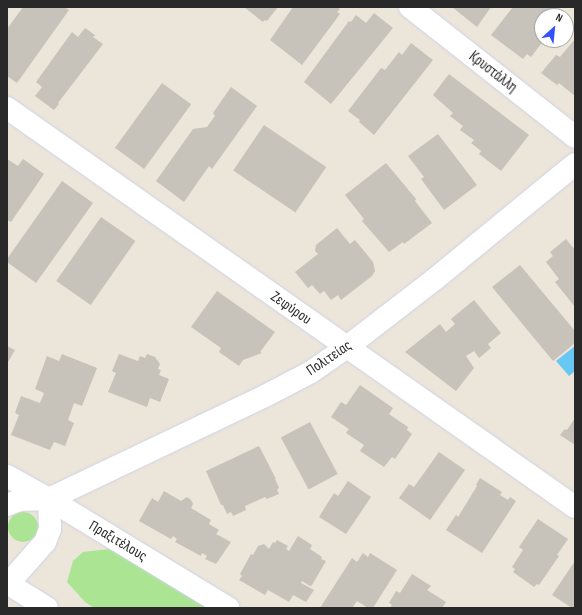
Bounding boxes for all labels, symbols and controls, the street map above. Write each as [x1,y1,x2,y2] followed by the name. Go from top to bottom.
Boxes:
[534,8,574,48] north arrow
[554,11,565,25] text: N
[465,48,521,96] street label: Κρυστάλλη
[267,288,315,328] street label: Ζεφύρου
[303,336,355,380] street label: Πολιτείας
[86,517,150,565] street label: Πραξιτέλους

